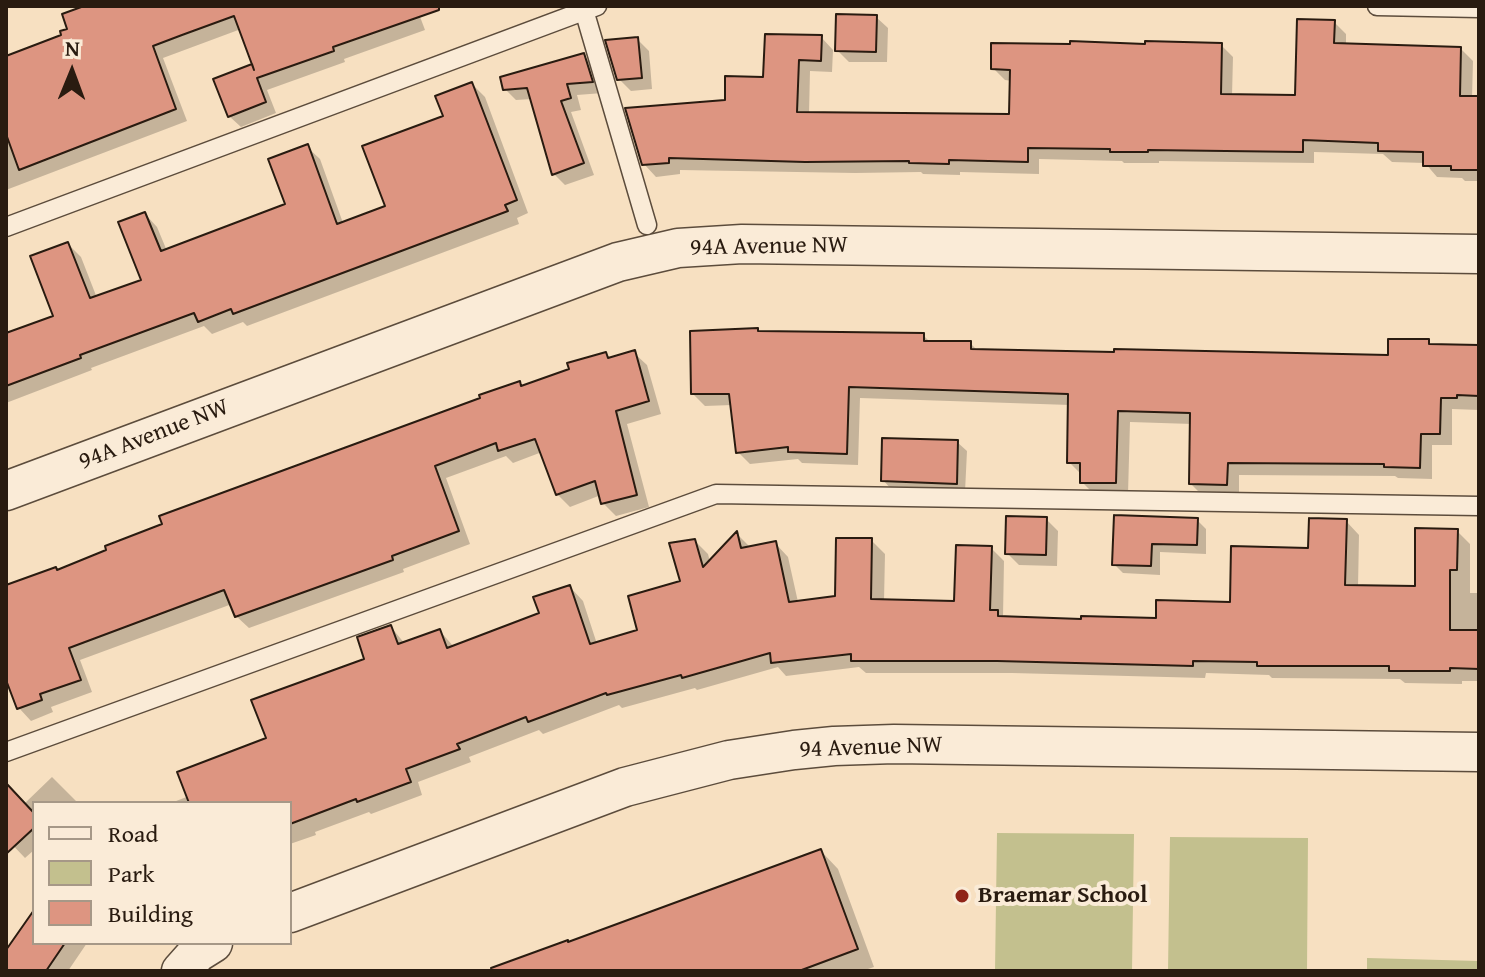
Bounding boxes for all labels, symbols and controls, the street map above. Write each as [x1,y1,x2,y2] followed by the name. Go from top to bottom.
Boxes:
[32,32,112,112] north arrow
[65,32,80,64] text: N
[690,231,848,263] street label: 94A Avenue NW
[75,393,233,477] street label: 94A Avenue NW
[799,731,943,765] street label: 94 Avenue NW
[32,801,292,945] legend
[108,816,158,851] text: Road
[108,856,154,891] text: Park
[978,882,1147,910] place label: Braemar School
[953,887,971,905] marker: Braemar School
[108,896,193,931] text: Building

